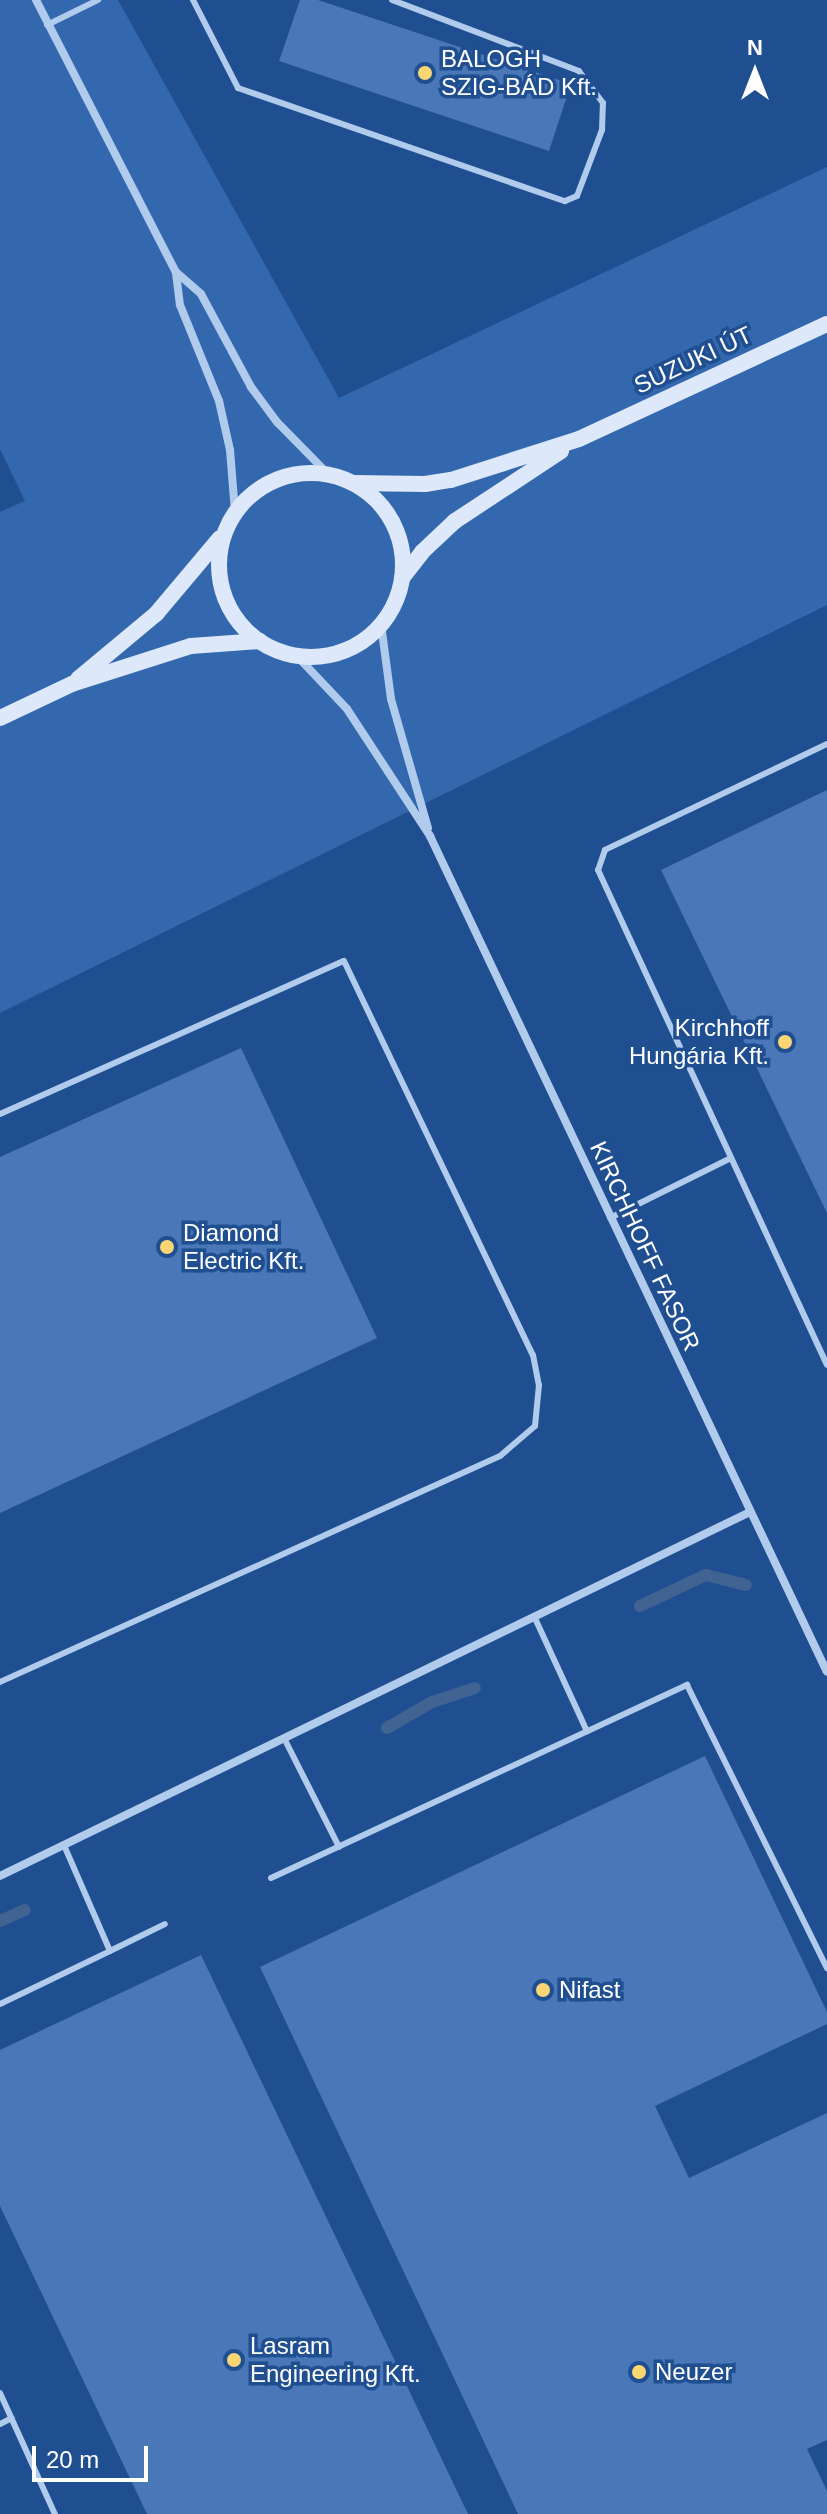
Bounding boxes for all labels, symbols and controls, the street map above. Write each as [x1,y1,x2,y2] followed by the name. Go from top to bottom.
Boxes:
[715,32,795,112] north arrow
[747,35,763,60] text: N
[441,45,597,101] place label: BALOGH SZIG-BÁD Kft.
[416,64,434,82] marker: BALOGH SZIG-BÁD Kft.
[630,320,756,400] street label: SUZUKI ÚT
[629,1014,769,1070] place label: Kirchhoff Hungária Kft.
[776,1033,794,1051] marker: Kirchhoff Hungária Kft.
[584,1137,706,1355] street label: KIRCHHOFF FASOR
[183,1219,304,1275] place label: Diamond Electric Kft.
[158,1238,176,1256] marker: Diamond Electric Kft.
[559,1976,620,2004] place label: Nifast
[534,1981,552,1999] marker: Nifast
[250,2332,421,2388] place label: Lasram Engineering Kft.
[225,2351,243,2369] marker: Lasram Engineering Kft.
[655,2358,732,2386] place label: Neuzer
[630,2363,648,2381] marker: Neuzer
[36,2430,152,2480] scale bar
[46,2446,99,2473] text: 20 m

